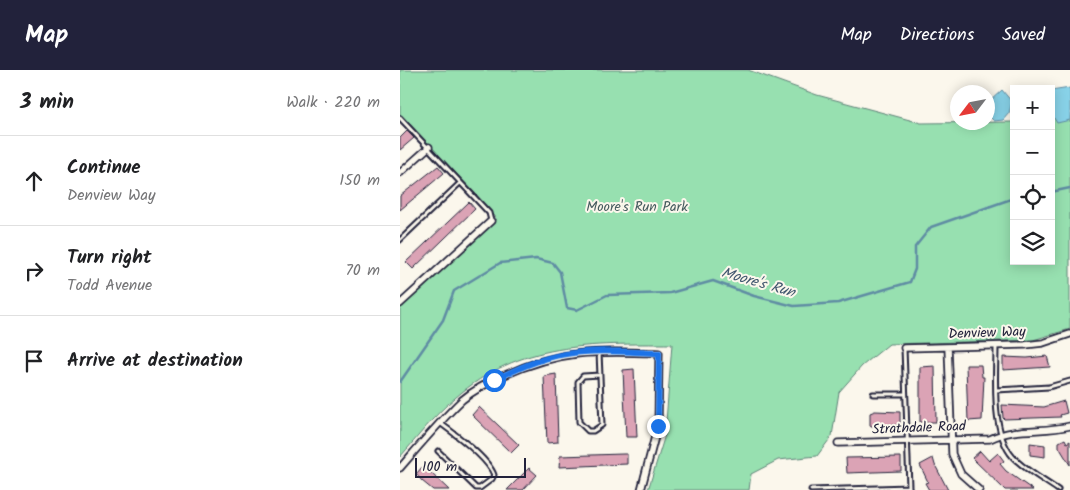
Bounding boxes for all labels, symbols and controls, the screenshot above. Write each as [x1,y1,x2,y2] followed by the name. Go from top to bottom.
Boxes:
[25,16,68,55] text: Map
[840,21,872,50] text: Map
[900,21,974,50] text: Directions
[1002,21,1045,50] text: Saved
[950,85,995,130] north arrow
[1010,85,1055,265] map controls
[1010,85,1055,130] button: +
[20,86,74,119] text: 3 min
[286,90,380,115] text: Walk · 220 m
[1010,130,1055,175] button: −
[67,153,140,183] text: Continue
[20,167,48,195] icon: ahead
[339,168,380,193] text: 150 m
[1010,175,1055,220] button: locate
[67,183,156,208] text: Denview Way
[586,196,688,218] park label: Moore's Run Park
[1010,220,1055,265] button: layers
[67,243,152,273] text: Turn right
[20,257,48,285] icon: right
[345,258,380,283] text: 70 m
[718,261,799,305] water label: Moore's Run
[67,273,152,298] text: Todd Avenue
[948,321,1027,345] street label: Denview Way
[67,346,243,376] text: Arrive at destination
[20,347,48,375] icon: arrive
[483,369,506,392] route start
[647,415,670,438] route end
[872,415,967,441] street label: Strathdale Road
[415,455,526,478] scale bar
[422,456,457,478] text: 100 m

